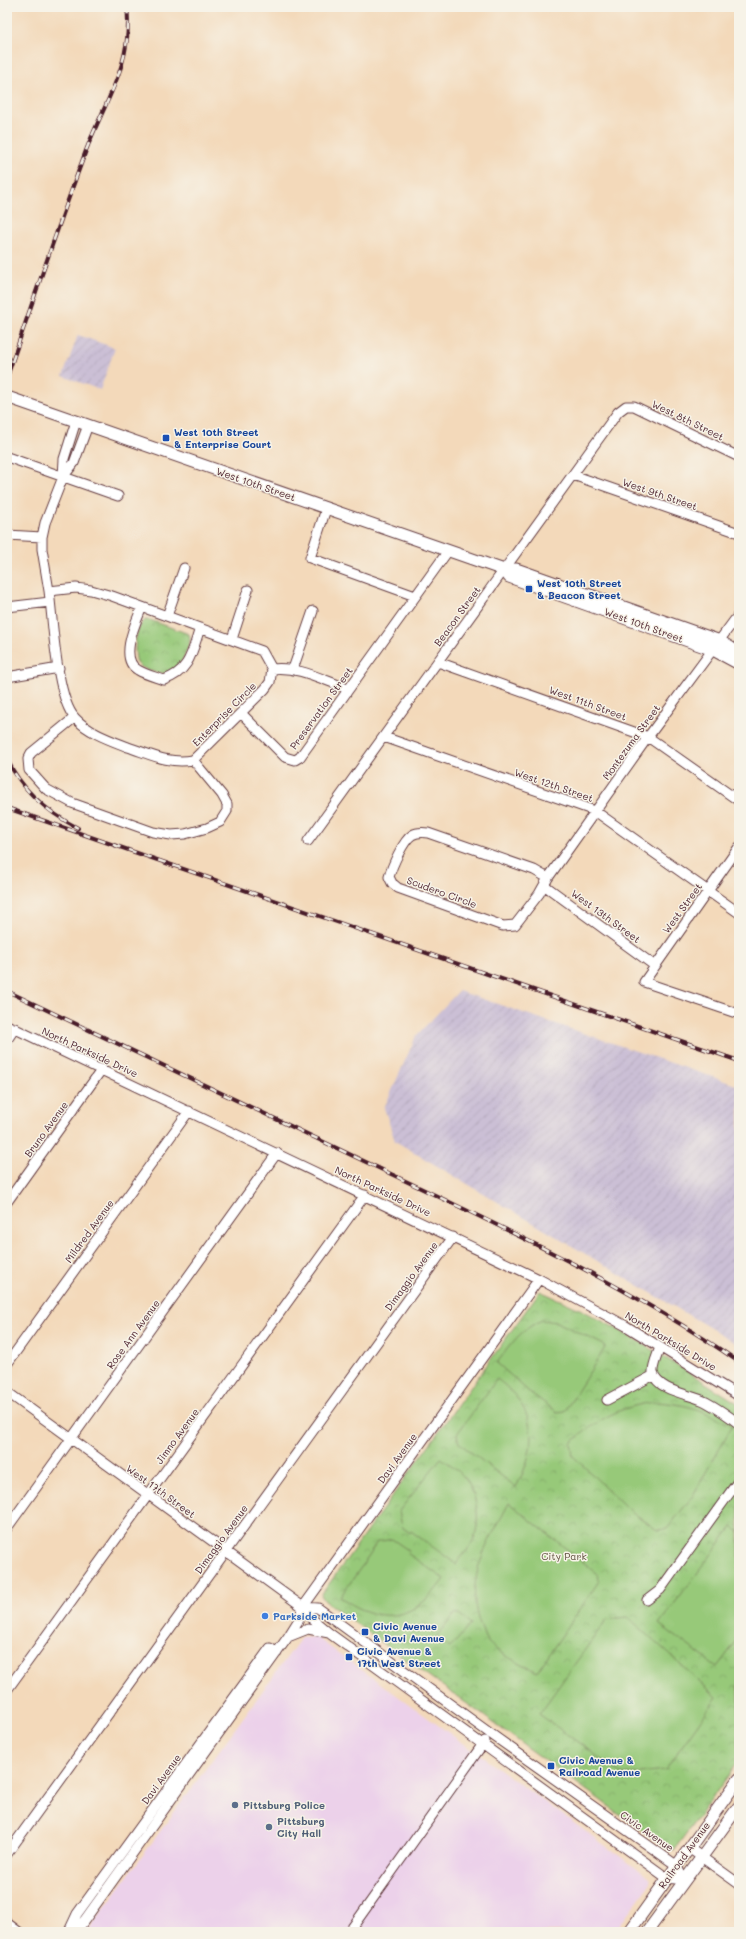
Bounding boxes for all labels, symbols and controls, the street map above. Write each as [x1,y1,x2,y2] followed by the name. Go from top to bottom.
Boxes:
[650,396,726,444] street label: West 8th Street
[174,425,272,451] place label: West 10th Street & Enterprise Court
[161,433,171,443] marker: West 10th Street & Enterprise Court
[214,464,298,504] street label: West 10th Street
[621,475,699,513] street label: West 9th Street
[537,576,622,602] place label: West 10th Street & Beacon Street
[430,583,484,649] street label: Beacon Street
[524,584,534,594] marker: West 10th Street & Beacon Street
[603,604,685,646] street label: West 10th Street
[286,664,356,752] street label: Preservation Street
[189,679,259,749] street label: Enterprise Circle
[547,682,629,724] street label: West 11th Street
[599,701,663,783] street label: Montezuma Street
[513,765,595,805] street label: West 12th Street
[405,873,479,911] street label: Scudero Circle
[659,880,705,936] street label: West Street
[568,886,644,946] street label: West 13th Street
[40,1024,140,1080] street label: North Parkside Drive
[21,1098,71,1160] street label: Bruno Avenue
[333,1163,433,1219] street label: North Parkside Drive
[61,1196,117,1266] street label: Mildred Avenue
[381,1239,441,1313] street label: Dimaggio Avenue
[103,1297,163,1371] street label: Rose Ann Avenue
[623,1308,719,1374] street label: North Parkside Drive
[152,1405,202,1467] street label: Jimno Avenue
[374,1430,420,1486] street label: Davi Avenue
[124,1461,198,1521] street label: West 17th Street
[191,1502,251,1576] street label: Dimaggio Avenue
[541,1549,587,1563] park label: City Park
[273,1609,357,1623] place label: Parkside Market
[260,1611,270,1621] marker: Parkside Market
[373,1619,445,1645] place label: Civic Avenue & Davi Avenue
[360,1627,370,1637] marker: Civic Avenue & Davi Avenue
[357,1644,441,1670] place label: Civic Avenue & 17th West Street
[344,1652,354,1662] marker: Civic Avenue & 17th West Street
[138,1751,184,1807] street label: Davi Avenue
[559,1753,640,1779] place label: Civic Avenue & Railroad Avenue
[546,1761,556,1771] marker: Civic Avenue & Railroad Avenue
[243,1798,325,1812] place label: Pittsburg Police
[230,1800,240,1810] marker: Pittsburg Police
[617,1807,677,1855] street label: Civic Avenue
[277,1814,324,1840] place label: Pittsburg City Hall
[655,1819,713,1891] street label: Railroad Avenue
[264,1822,274,1832] marker: Pittsburg City Hall

